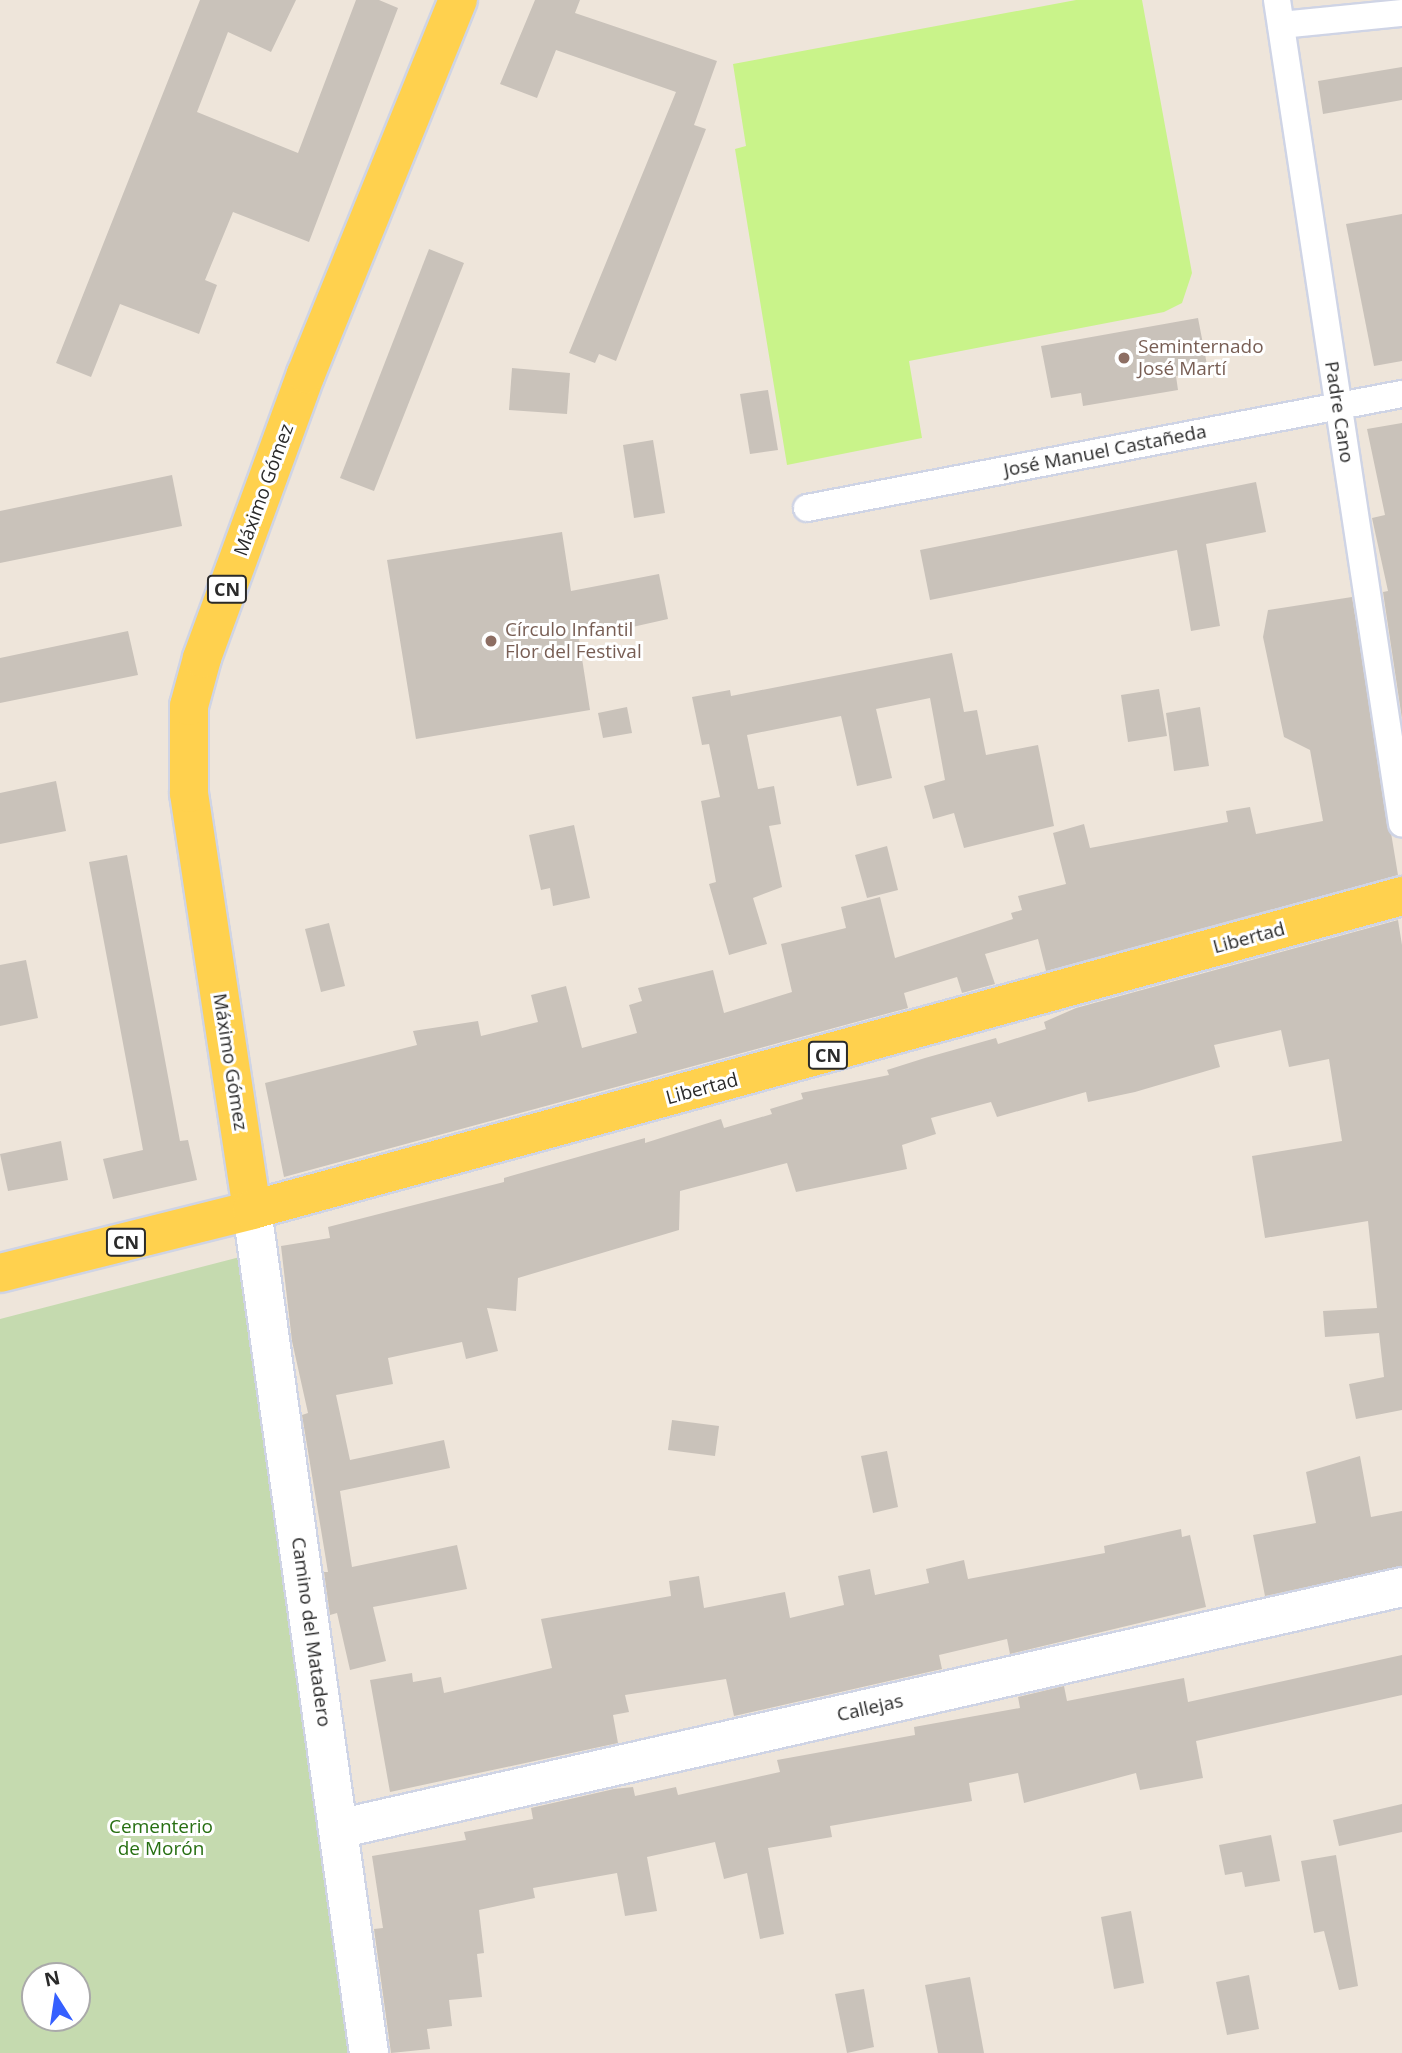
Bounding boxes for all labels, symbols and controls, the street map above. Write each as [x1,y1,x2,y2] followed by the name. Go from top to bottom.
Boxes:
[1138,336,1264,380] place label: Seminternado José Martí
[1116,350,1132,366] marker: Seminternado José Martí
[1320,360,1358,464] street label: Padre Cano
[1002,420,1208,482] street label: José Manuel Castañeda
[230,421,298,559] street label: Máximo Gómez
[206,574,248,604] road number: CN
[505,619,642,663] place label: Círculo Infantil Flor del Festival
[483,633,499,649] marker: Círculo Infantil Flor del Festival
[1210,917,1288,959] street label: Libertad
[208,992,252,1132] street label: Máximo Gómez
[807,1040,849,1070] road number: CN
[663,1068,741,1110] street label: Libertad
[105,1227,147,1256] road number: CN
[286,1536,336,1728] street label: Camino del Matadero
[835,1689,905,1727] street label: Callejas
[109,1816,213,1860] park label: Cementerio de Morón
[21,1962,91,2032] north arrow
[42,1964,62,1993] text: N

